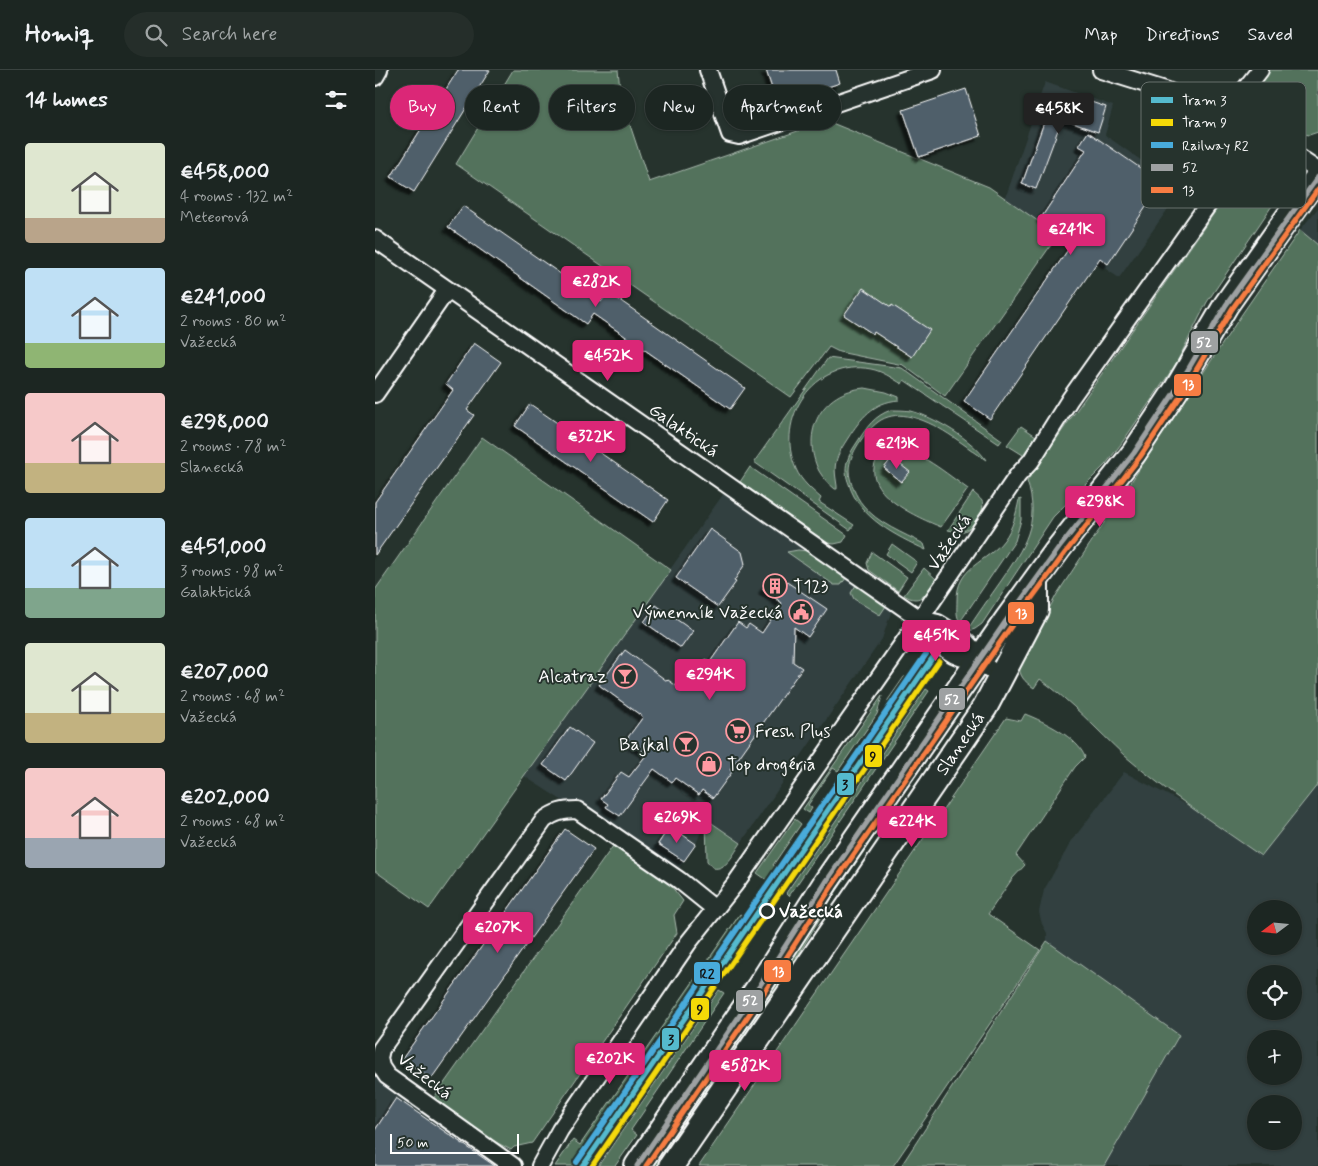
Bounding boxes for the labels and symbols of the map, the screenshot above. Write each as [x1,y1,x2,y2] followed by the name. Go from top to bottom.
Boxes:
[1141,82,1306,208] legend
[1024,92,1094,135] pin: €458K
[1182,92,1227,110] text: Tram 3
[1182,114,1227,132] text: Tram 9
[1182,137,1249,155] text: Railway R2
[1182,159,1198,177] text: 52
[1182,182,1194,200] text: 13
[1036,214,1106,256] pin: €241K
[561,266,631,308] pin: €282K
[1190,330,1219,354] line badge: 52
[1196,334,1212,352] text: 52
[573,340,643,382] pin: €452K
[1173,373,1202,397] line badge: 13
[1182,376,1194,394] text: 13
[644,398,723,464] street label: Galaktická
[556,420,626,463] pin: €322K
[862,428,932,470] pin: €213K
[1065,486,1135,528] pin: €298K
[922,509,978,576] street label: Važecká
[762,573,788,599] building icon: T123
[793,575,828,599] place label: T123
[788,599,814,625] public building icon: Výmenník Važecká
[633,601,783,625] place label: Výmenník Važecká
[1007,601,1035,625] line badge: 13
[1015,605,1027,623] text: 13
[901,620,971,662] pin: €451K
[675,658,745,701] pin: €294K
[612,663,638,689] bar icon: Alcatraz
[538,665,607,689] place label: Alcatraz
[938,687,966,711] line badge: 52
[944,691,960,709] text: 52
[931,708,991,780] street label: Slanecká
[725,718,751,744] supermarket icon: Fresh Plus
[755,720,830,744] place label: Fresh Plus
[673,731,699,757] bar icon: Bajkal
[619,733,669,757] place label: Bajkal
[864,744,883,768] line badge: 9
[870,748,877,766] text: 9
[696,751,722,777] shop icon: Top drogéria
[727,753,816,777] place label: Top drogéria
[836,772,855,796] line badge: 3
[842,776,849,794] text: 3
[642,802,712,844] pin: €269K
[877,806,947,848] pin: €224K
[779,900,843,924] place label: Važecká
[1247,900,1303,955] north arrow
[759,903,775,919] marker: Važecká
[463,912,533,954] pin: €207K
[763,959,792,983] line badge: 13
[693,961,721,985] line badge: R2
[772,963,784,981] text: 13
[699,965,715,983] text: R2
[735,989,764,1013] line badge: 52
[742,992,758,1010] text: 52
[690,997,710,1021] line badge: 9
[697,1001,704,1019] text: 9
[661,1027,680,1051] line badge: 3
[668,1031,675,1049] text: 3
[575,1042,645,1085] pin: €202K
[392,1048,457,1106] street label: Važecká
[710,1050,780,1092] pin: €582K
[390,1131,519,1154] scale bar

